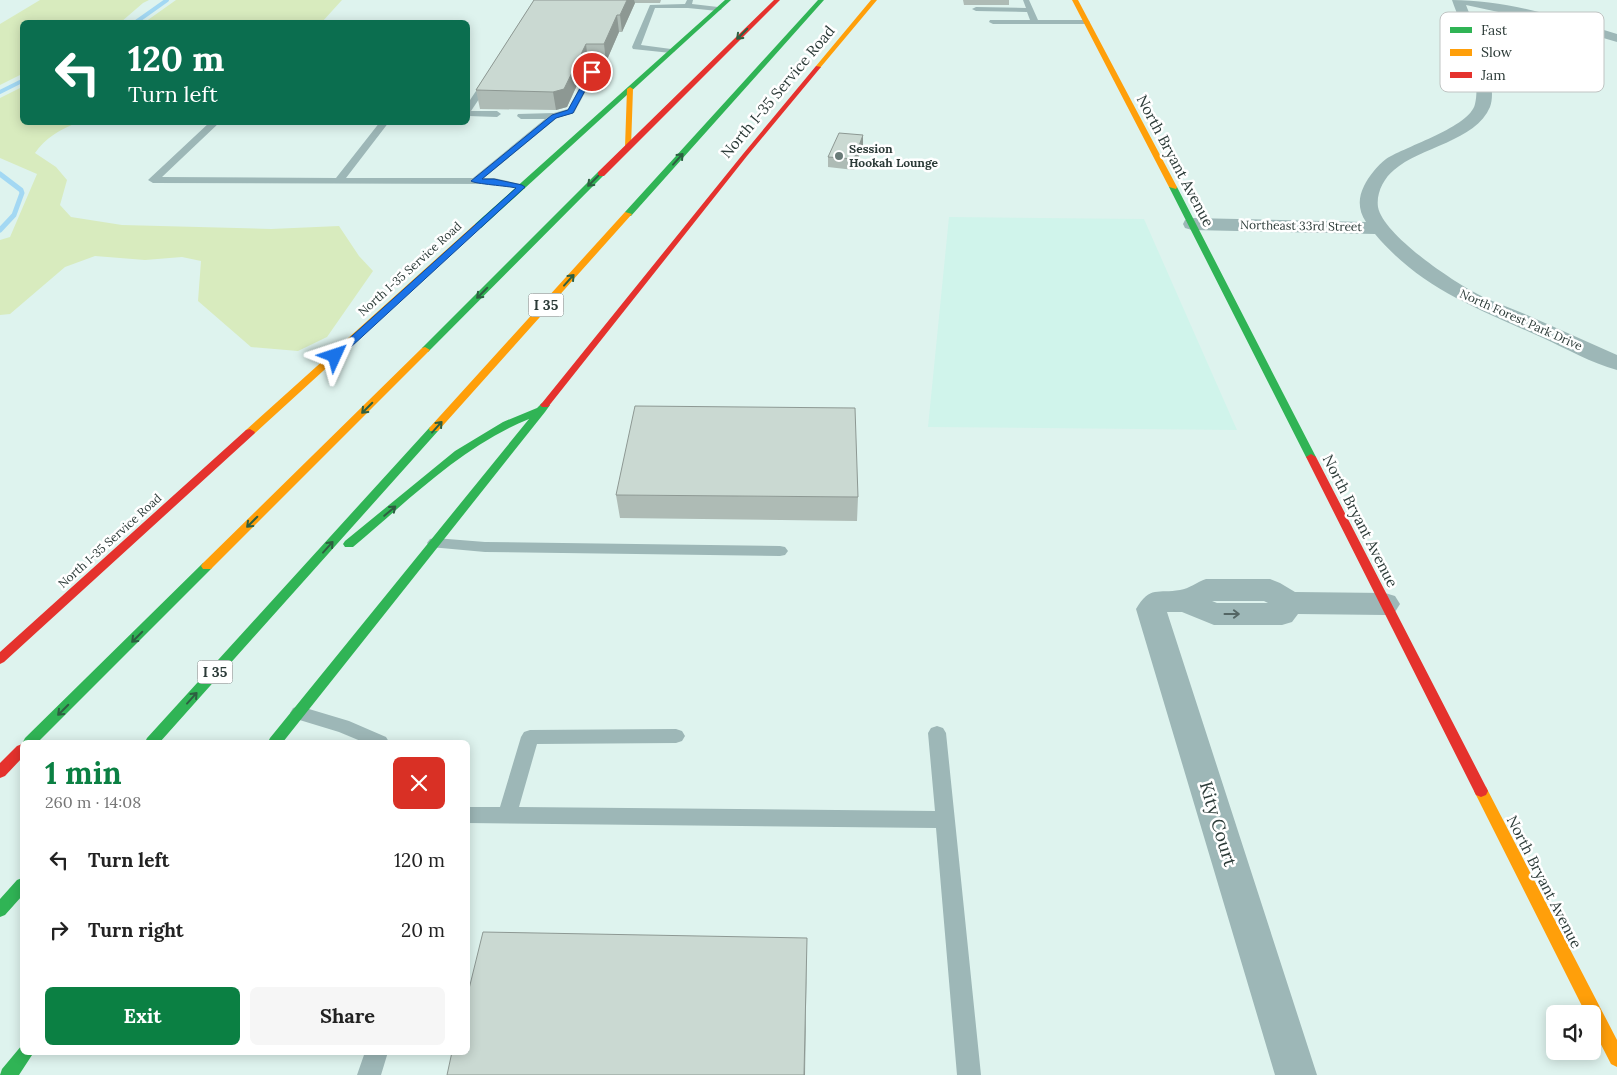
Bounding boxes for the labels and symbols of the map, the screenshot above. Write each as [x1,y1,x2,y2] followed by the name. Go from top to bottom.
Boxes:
[1440,12,1604,92] legend
[717,21,839,162] street label: North I-35 Service Road
[1481,21,1508,39] text: Fast
[736,28,749,40] one-way arrow
[1481,43,1513,61] text: Slow
[571,51,613,93] pin
[1480,66,1506,84] text: Jam
[1133,92,1218,230] street label: North Bryant Avenue
[849,141,939,170] place label: Session Hookah Lounge
[833,150,845,162] marker: Session Hookah Lounge
[672,153,683,166] one-way arrow
[588,175,600,187] one-way arrow
[1240,217,1362,234] street label: Northeast 33rd Street
[355,218,464,319] street label: North I-35 Service Road
[563,273,575,286] one-way arrow
[1457,286,1585,354] street label: North Forest Park Drive
[476,287,488,299] one-way arrow
[528,294,564,316] road number: I 35
[308,329,360,381] position arrow
[361,401,373,414] one-way arrow
[431,420,442,433] one-way arrow
[1319,451,1402,590] street label: North Bryant Avenue
[55,490,164,591] street label: North I-35 Service Road
[383,505,396,516] one-way arrow
[245,516,258,528] one-way arrow
[322,541,334,554] one-way arrow
[1223,609,1239,619] one-way arrow
[130,631,143,643] one-way arrow
[198,660,232,684] road number: I 35
[186,692,197,705] one-way arrow
[57,704,69,716] one-way arrow
[1195,779,1242,869] street label: Kity Court
[1503,812,1586,951] street label: North Bryant Avenue

